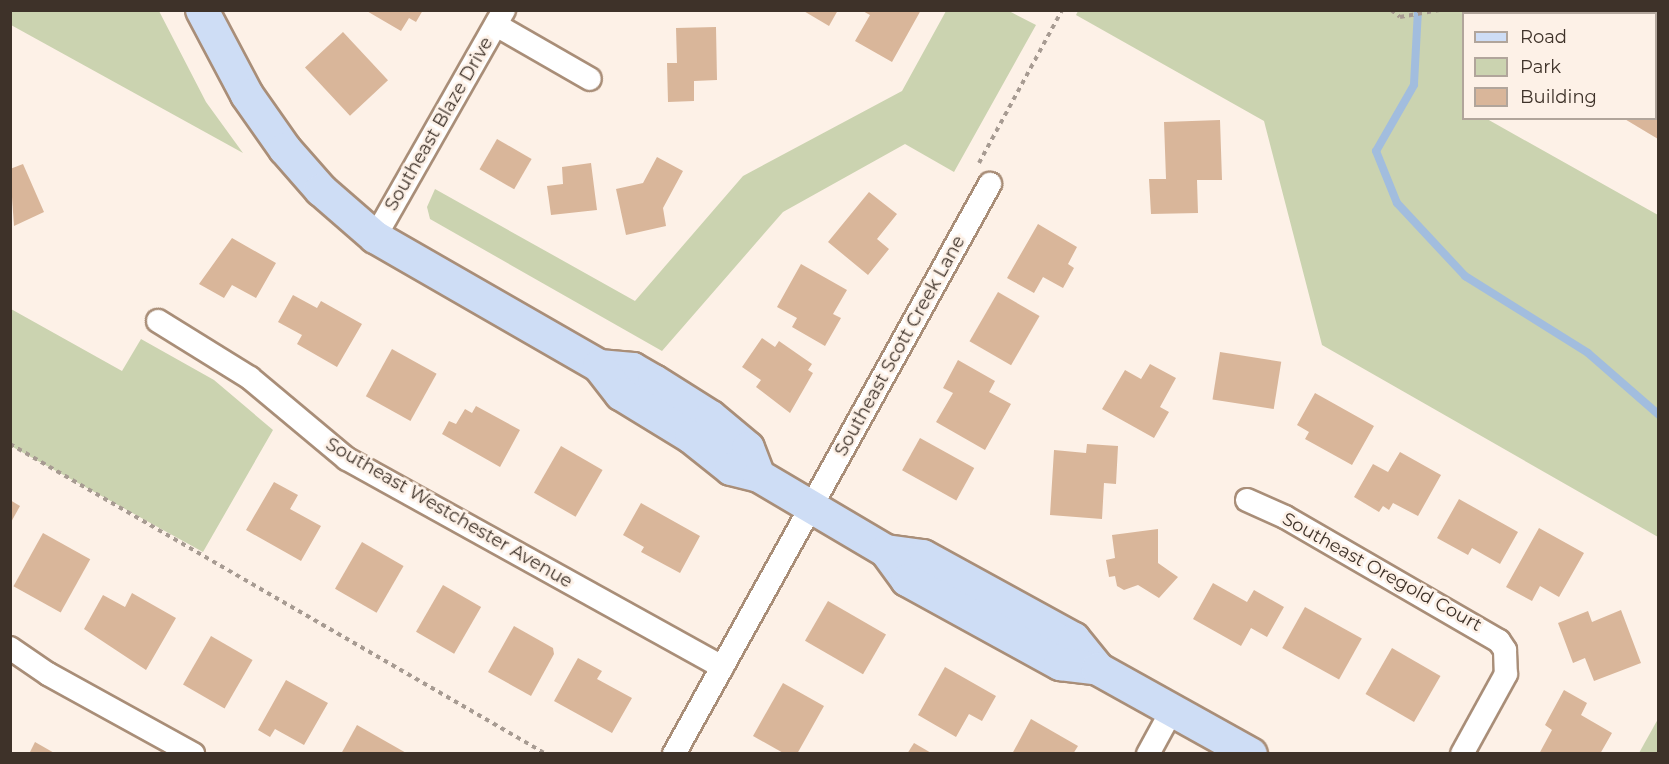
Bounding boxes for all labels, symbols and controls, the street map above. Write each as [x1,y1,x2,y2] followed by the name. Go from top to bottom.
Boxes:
[1462,12,1657,120] legend
[1520,26,1567,48] text: Road
[380,33,498,215] street label: Southeast Blaze Drive
[1520,56,1561,78] text: Park
[1520,86,1597,108] text: Building
[830,232,970,460] street label: Southeast Scott Creek Lane
[322,433,576,593] street label: Southeast Westchester Avenue
[1278,508,1486,636] street label: Southeast Oregold Court

